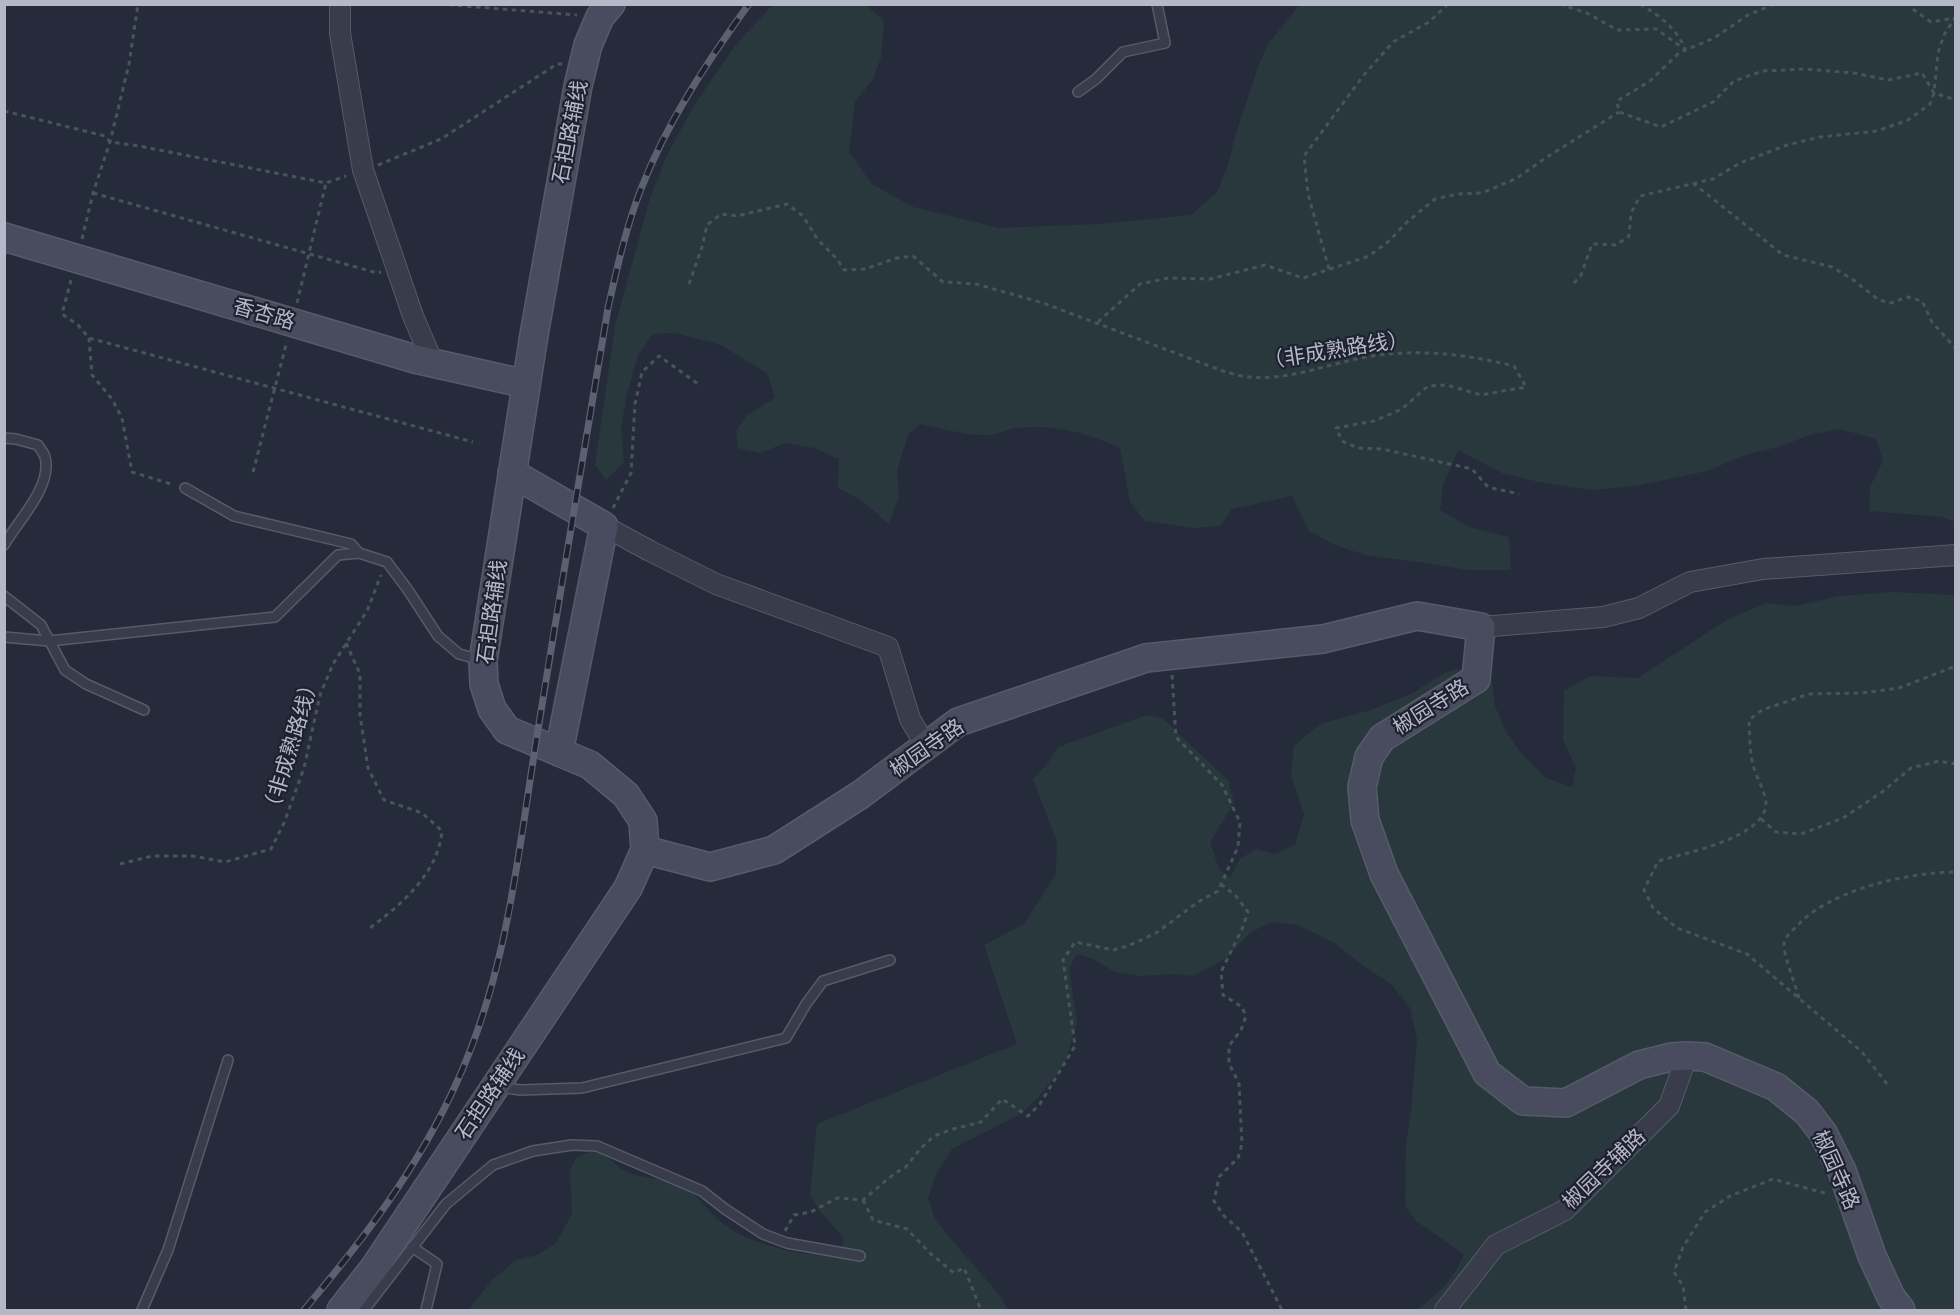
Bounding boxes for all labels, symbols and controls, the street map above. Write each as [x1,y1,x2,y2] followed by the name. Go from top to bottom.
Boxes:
[547,78,593,186] street label: 石担路辅线
[230,293,298,335] street label: 香杏路
[1261,326,1411,374] street label: （非成熟路线）
[472,558,512,666] street label: 石担路辅线
[257,672,325,820] street label: （非成熟路线）
[1388,674,1474,740] street label: 椒园寺路
[885,713,969,783] street label: 椒园寺路
[450,1043,530,1145] street label: 石担路辅线
[1557,1123,1651,1215] street label: 椒园寺辅路
[1807,1126,1865,1214] street label: 椒园寺路

